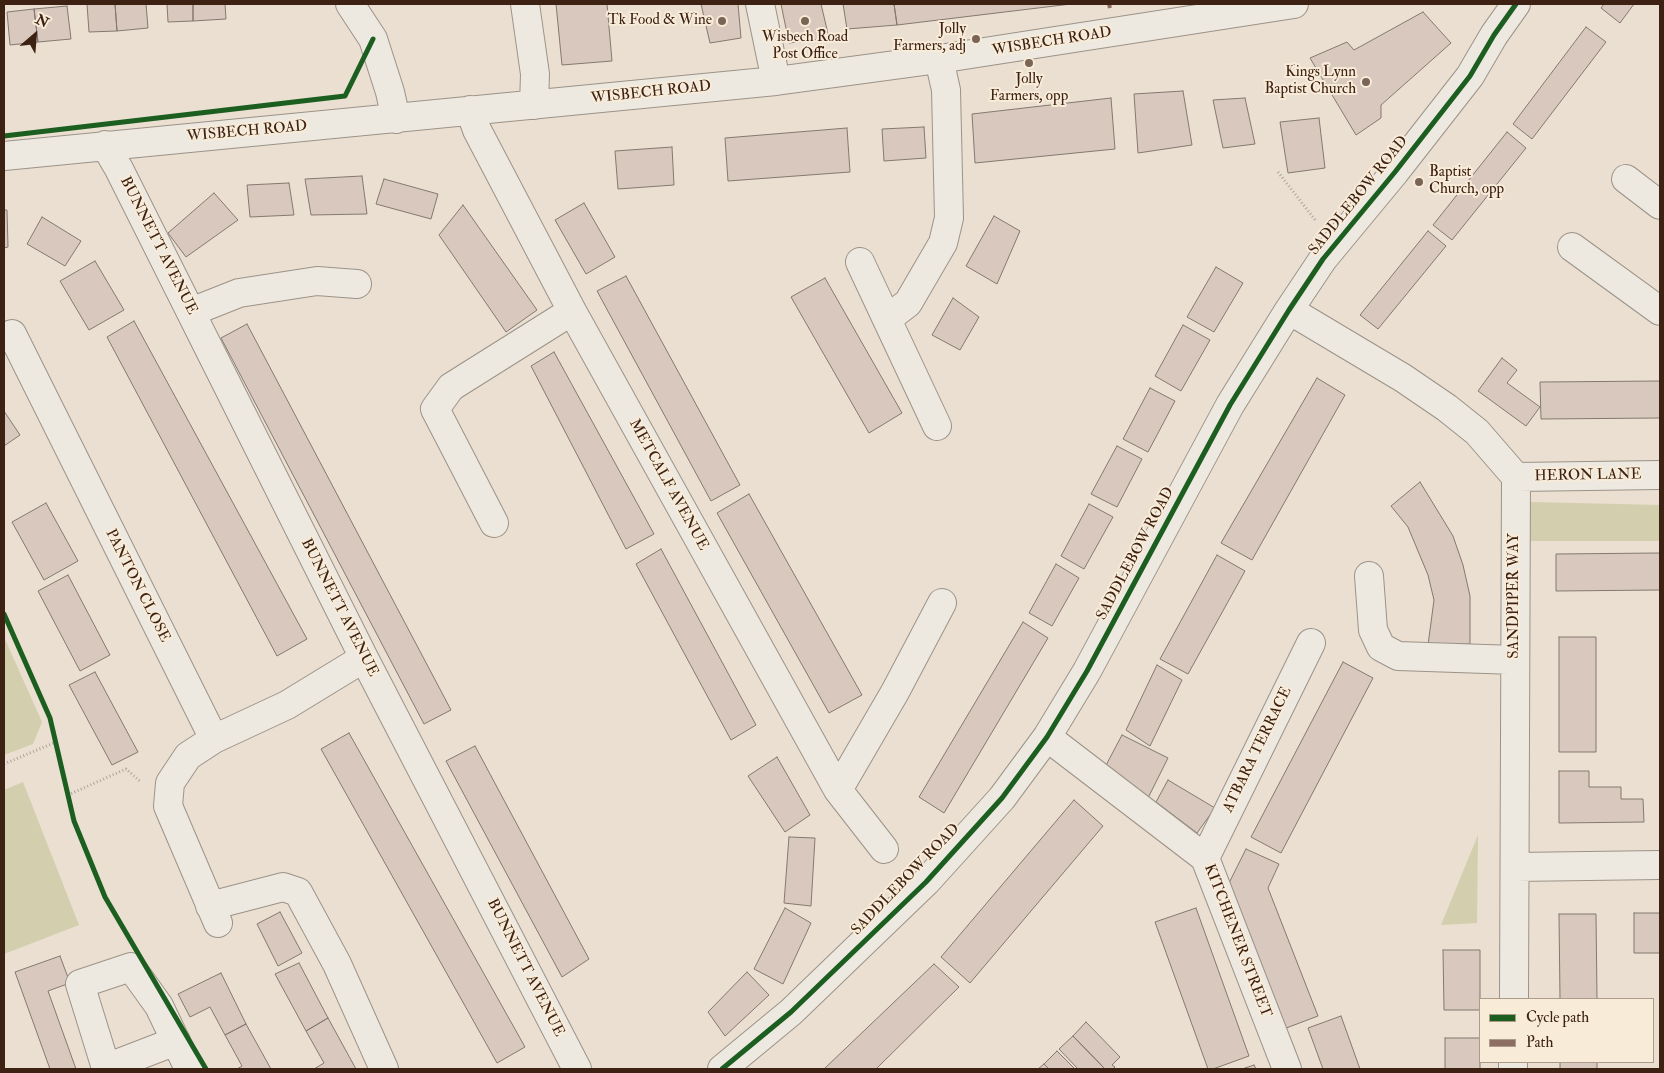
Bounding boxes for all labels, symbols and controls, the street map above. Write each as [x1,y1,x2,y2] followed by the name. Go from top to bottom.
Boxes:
[10,10,60,60] north arrow
[33,11,51,32] text: N
[608,12,712,30] place label: Tk Food & Wine
[716,15,728,27] marker: Tk Food & Wine
[799,15,811,27] marker: Wisbech Road Post Office
[893,21,966,56] place label: Jolly Farmers, adj
[991,24,1113,60] street label: WISBECH ROAD
[762,29,848,64] place label: Wisbech Road Post Office
[970,33,982,45] marker: Jolly Farmers, adj
[1023,57,1035,69] marker: Jolly Farmers, opp
[1264,64,1356,99] place label: Kings Lynn Baptist Church
[990,71,1068,106] place label: Jolly Farmers, opp
[1360,76,1372,88] marker: Kings Lynn Baptist Church
[590,78,712,108] street label: WISBECH ROAD
[186,118,308,146] street label: WISBECH ROAD
[1305,133,1413,259] street label: SADDLEBOW ROAD
[1429,164,1504,199] place label: Baptist Church, opp
[115,174,201,318] street label: BUNNETT AVENUE
[1413,176,1425,188] marker: Baptist Church, opp
[624,416,712,554] street label: METCALF AVENUE
[1534,466,1642,486] street label: HERON LANE
[1093,484,1179,624] street label: SADDLEBOW ROAD
[101,527,173,645] street label: PANTON CLOSE
[1506,533,1524,659] street label: SANDPIPER WAY
[296,536,382,680] street label: BUNNETT AVENUE
[1220,684,1296,816] street label: ATBARA TERRACE
[848,821,964,939] street label: SADDLEBOW ROAD
[1199,862,1275,1020] street label: KITCHENER STREET
[482,896,568,1040] street label: BUNNETT AVENUE
[1479,998,1654,1063] legend
[1526,1008,1589,1027] text: Cycle path
[1526,1033,1553,1052] text: Path

